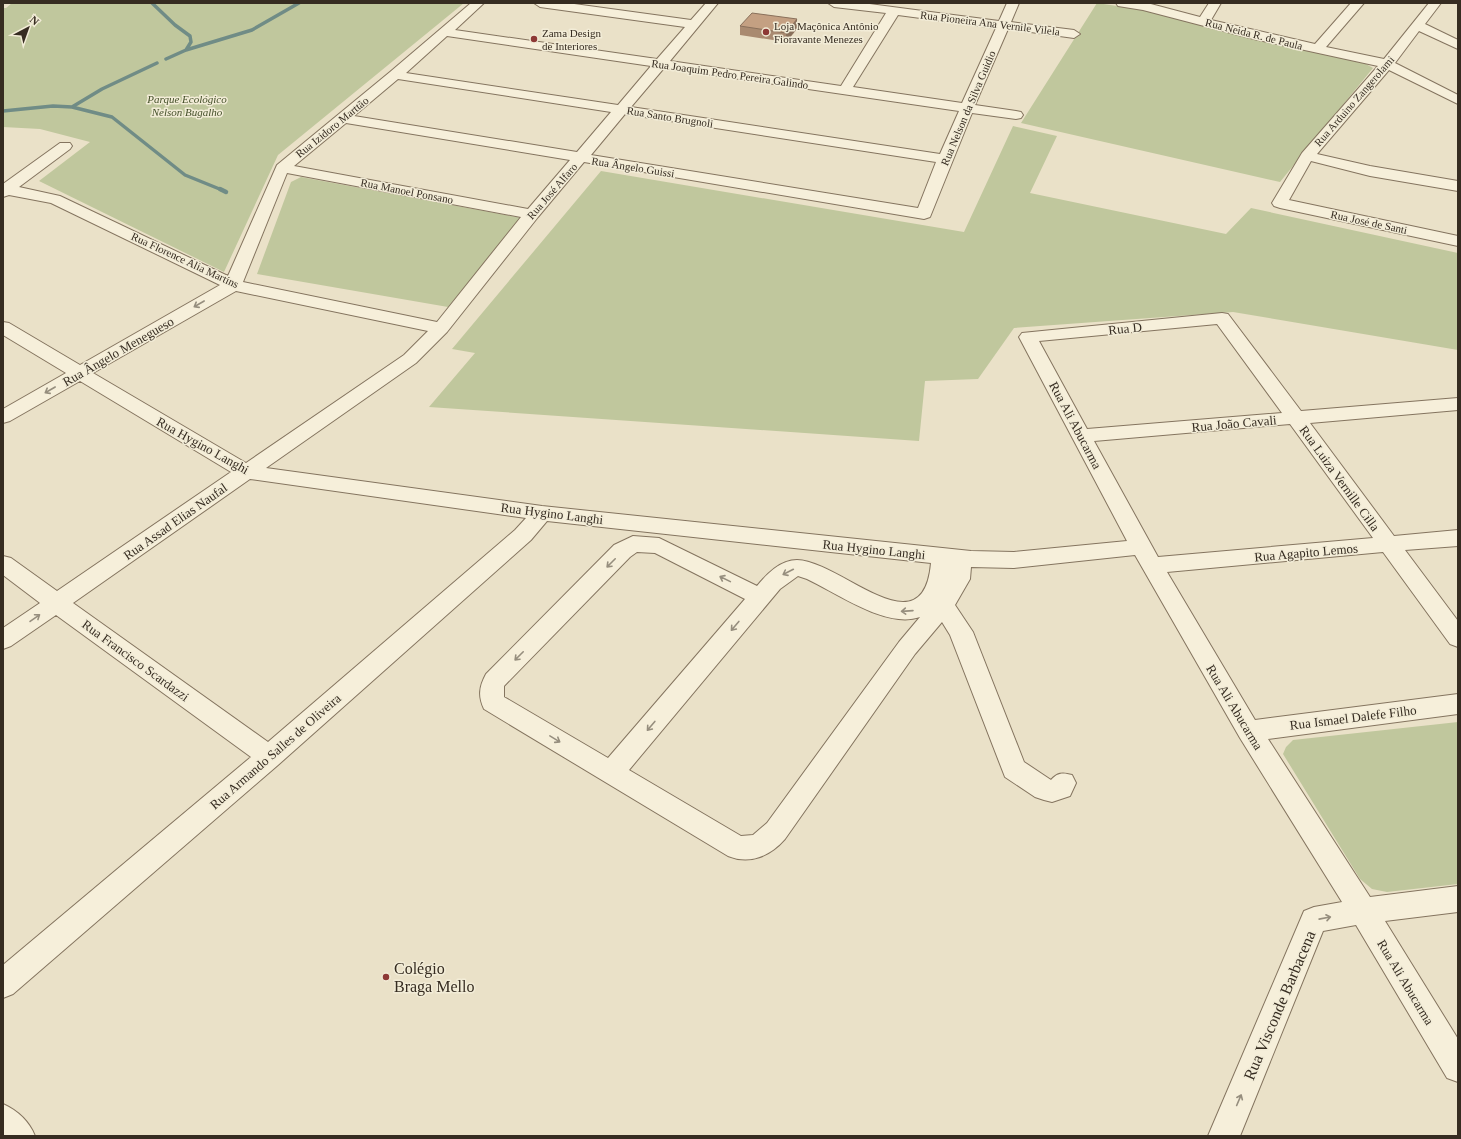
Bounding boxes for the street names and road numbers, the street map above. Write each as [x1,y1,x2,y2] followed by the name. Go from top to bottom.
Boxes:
[919,8,1061,38] street label: Rua Pioneira Ana Vernile Vilela
[1204,16,1304,52] street label: Rua Neida R. de Paula
[938,48,998,167] street label: Rua Nelson da Silva Guidio
[1312,53,1396,149] street label: Rua Arduino Zangerolami
[651,57,810,91] street label: Rua Joaquim Pedro Pereira Galindo
[293,94,371,160] street label: Rua Izidoro Marttão
[626,104,714,130] street label: Rua Santo Brugnoli
[591,155,675,179] street label: Rua Ângelo Guissi
[524,160,580,221] street label: Rua José Alfaro
[360,176,455,206] street label: Rua Manoel Ponsano
[1330,208,1408,236] street label: Rua José de Santi
[129,230,241,290] street label: Rua Florence Alia Martins
[60,314,176,389] street label: Rua Ângelo Menegueso
[1108,319,1143,338] street label: Rua D
[1046,379,1105,472] street label: Rua Ali Abucarma
[1191,412,1278,435] street label: Rua João Cavali
[154,414,252,477] street label: Rua Hygino Langhi
[1296,423,1383,534] street label: Rua Luiza Vernille Cilla
[121,480,230,563] street label: Rua Assad Elias Naufal
[500,500,604,527] street label: Rua Hygino Langhi
[822,537,926,562] street label: Rua Hygino Langhi
[1254,540,1358,565] street label: Rua Agapito Lemos
[79,617,192,704] street label: Rua Francisco Scardazzi
[1203,662,1266,753] street label: Rua Ali Abucarma
[207,690,344,812] street label: Rua Armando Salles de Oliveira
[1289,702,1417,733] street label: Rua Ismael Dalefe Filho
[1240,928,1319,1082] street label: Rua Visconde Barbacena
[1374,937,1437,1028] street label: Rua Ali Abucarma

